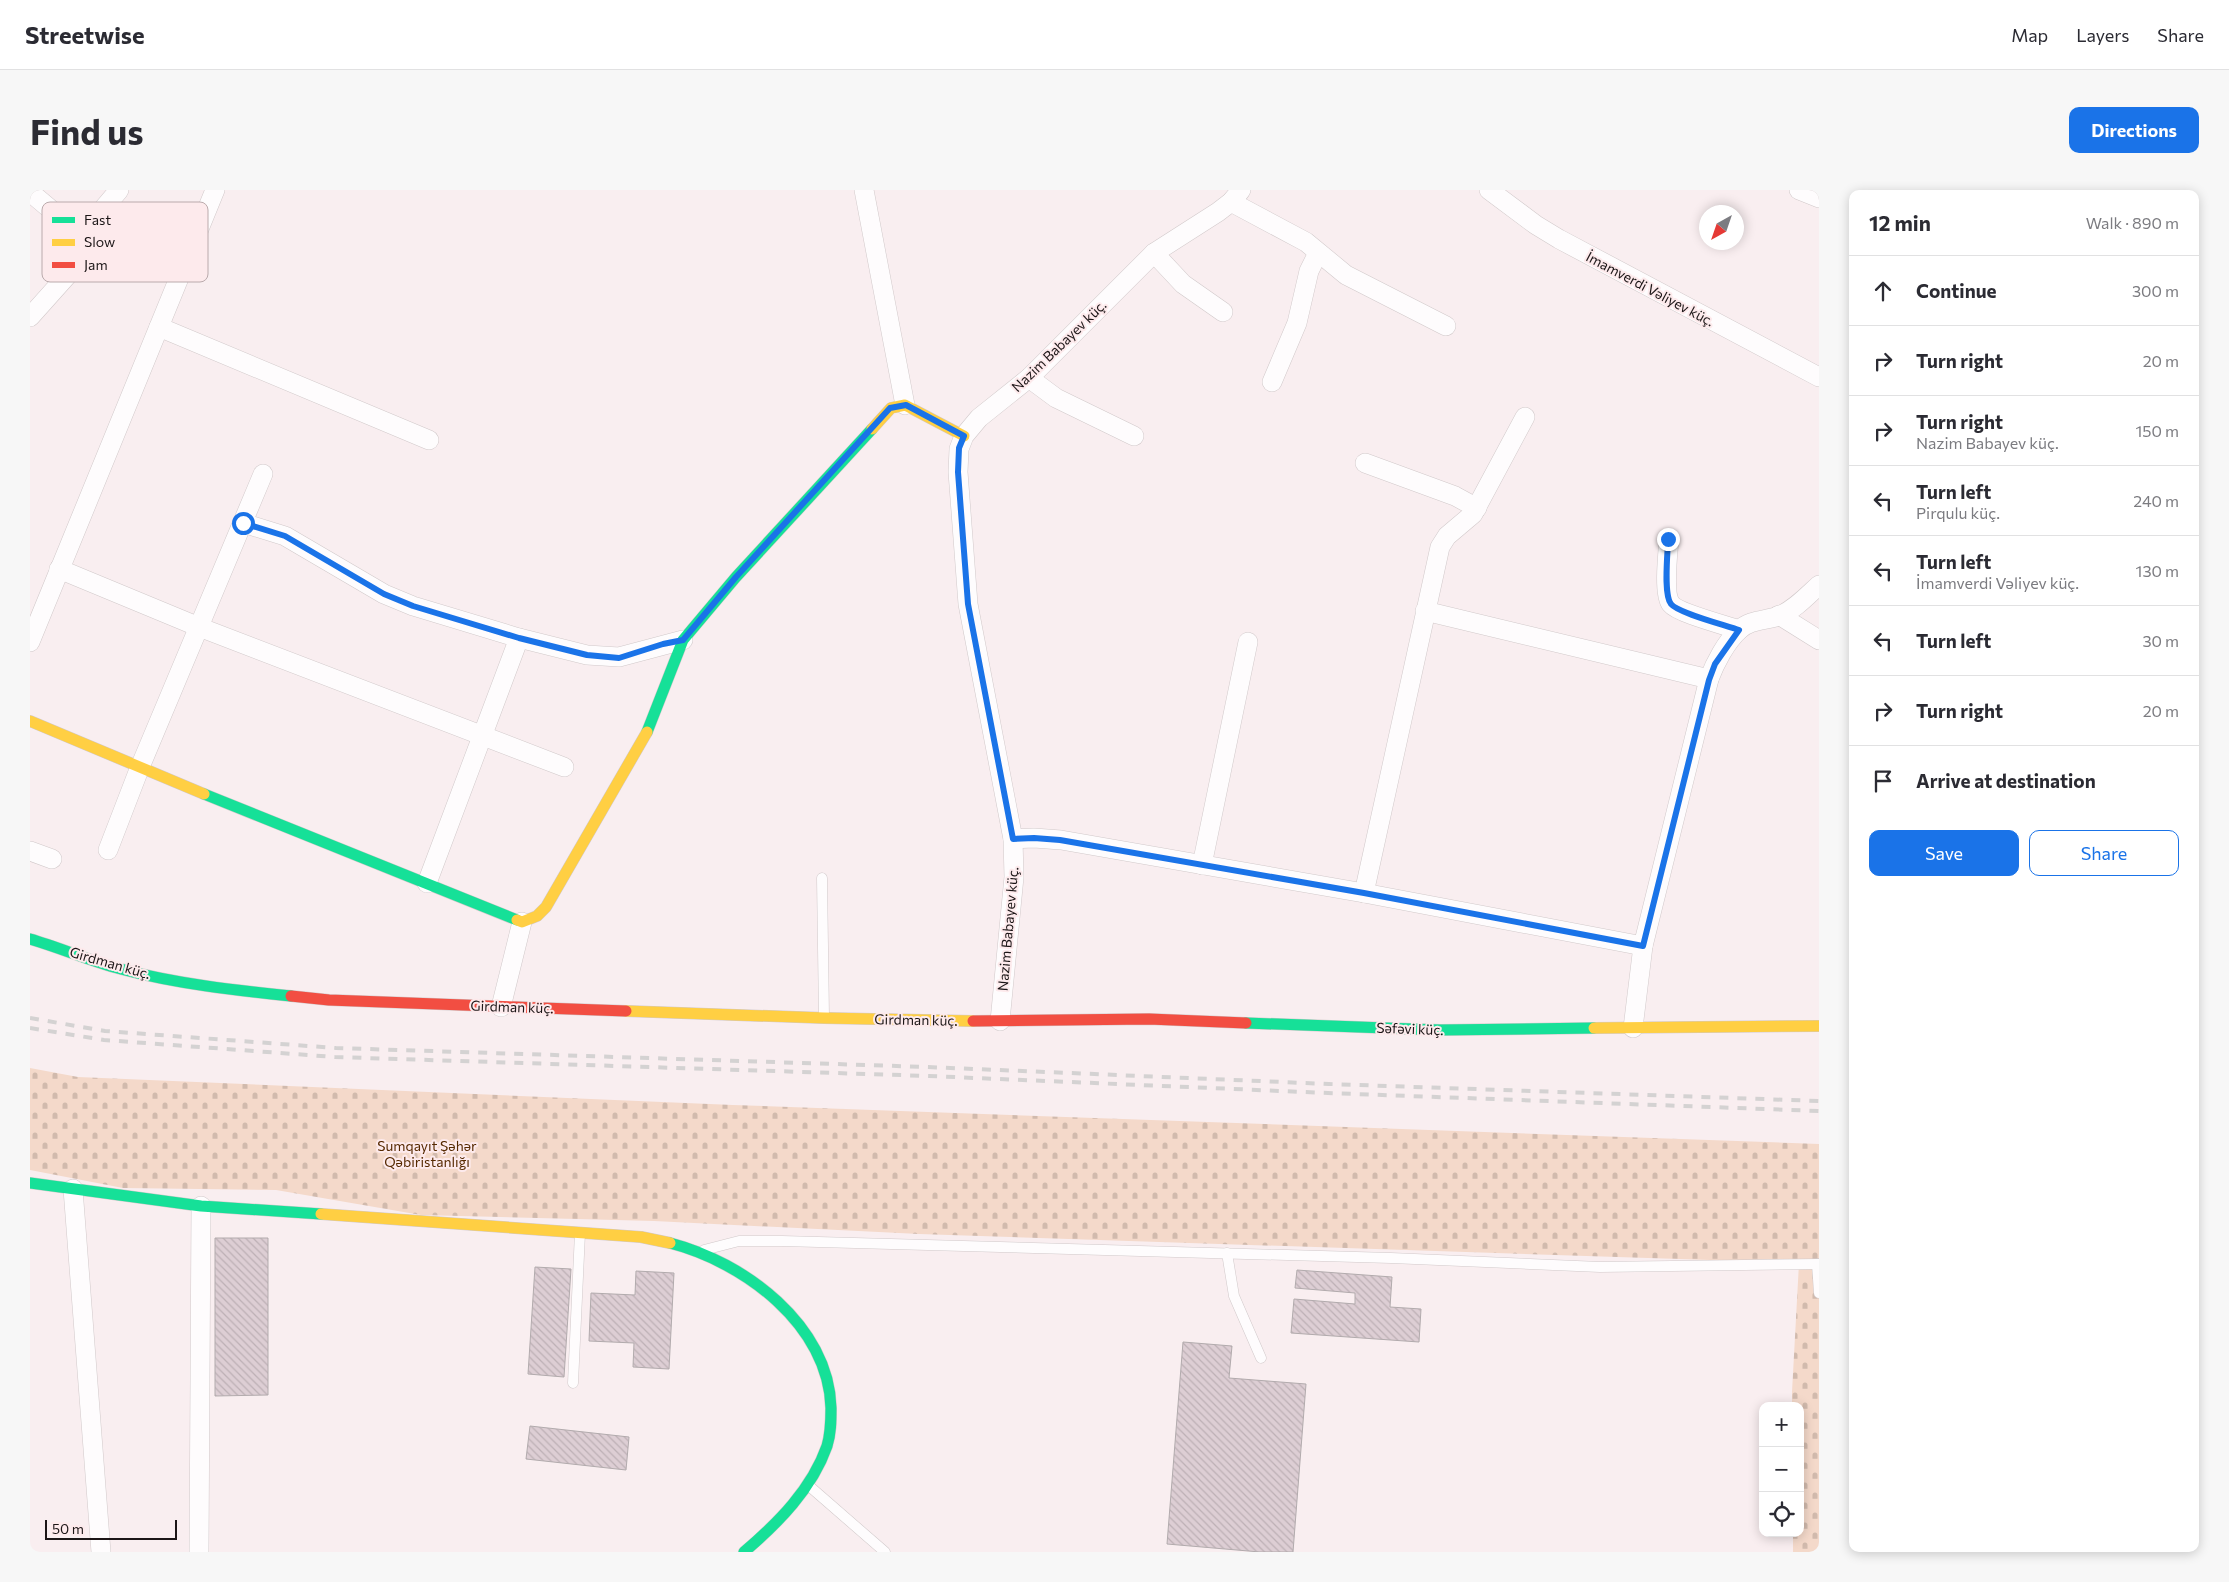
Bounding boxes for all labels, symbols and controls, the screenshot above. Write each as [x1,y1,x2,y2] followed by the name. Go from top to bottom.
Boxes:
[25,20,145,49] text: Streetwise
[2011,24,2048,46] text: Map
[2076,24,2129,46] text: Layers
[2157,24,2204,46] text: Share
[2069,107,2199,153] button: Directions
[30,109,144,152] text: Find us
[42,202,208,282] legend
[1699,205,1744,250] north arrow
[1869,210,1931,235] text: 12 min
[84,211,111,228] text: Fast
[2086,213,2179,232] text: Walk · 890 m
[84,233,115,250] text: Slow
[1583,248,1717,330] street label: İmamverdi Vəliyev küç.
[84,256,108,273] text: Jam
[1869,277,1897,305] icon: ahead
[1916,279,1996,302] text: Continue
[2132,281,2179,300] text: 300 m
[1008,296,1109,395] street label: Nazim Babayev küç.
[1869,347,1897,375] icon: right
[1916,349,2003,372] text: Turn right
[2143,351,2179,370] text: 20 m
[1916,410,2003,433] text: Turn right
[1869,417,1897,445] icon: right
[2136,421,2179,440] text: 150 m
[1916,433,2059,452] text: Nazim Babayev küç.
[1916,480,1991,503] text: Turn left
[1869,487,1897,515] icon: left
[2133,491,2179,510] text: 240 m
[1916,503,2000,522] text: Pirqulu küç.
[232,512,255,535] route start
[1657,528,1680,551] route end
[1916,550,1991,573] text: Turn left
[1869,557,1897,585] icon: left
[2136,561,2179,580] text: 130 m
[1916,573,2079,592] text: İmamverdi Vəliyev küç.
[1869,627,1897,655] icon: left
[1916,629,1991,652] text: Turn left
[2142,631,2179,650] text: 30 m
[1869,697,1897,725] icon: right
[1916,699,2003,722] text: Turn right
[2143,701,2179,720] text: 20 m
[1869,767,1897,795] icon: arrive
[1916,769,2096,792] text: Arrive at destination
[1869,830,2019,876] button: Save
[2029,830,2179,876] button: Share
[994,866,1021,992] street label: Nazim Babayev küç.
[68,943,152,982] street label: Girdman küç.
[470,997,554,1016] street label: Girdman küç.
[874,1010,958,1029] street label: Girdman küç.
[1376,1019,1444,1038] street label: Səfəvi küç.
[377,1137,477,1170] park label: Sumqayıt Şəhər Qəbiristanlığı
[1759,1402,1804,1537] map controls
[1759,1402,1804,1447] button: +
[1759,1447,1804,1492] button: −
[1759,1492,1804,1537] button: locate
[45,1517,178,1540] scale bar
[52,1520,84,1537] text: 50 m

